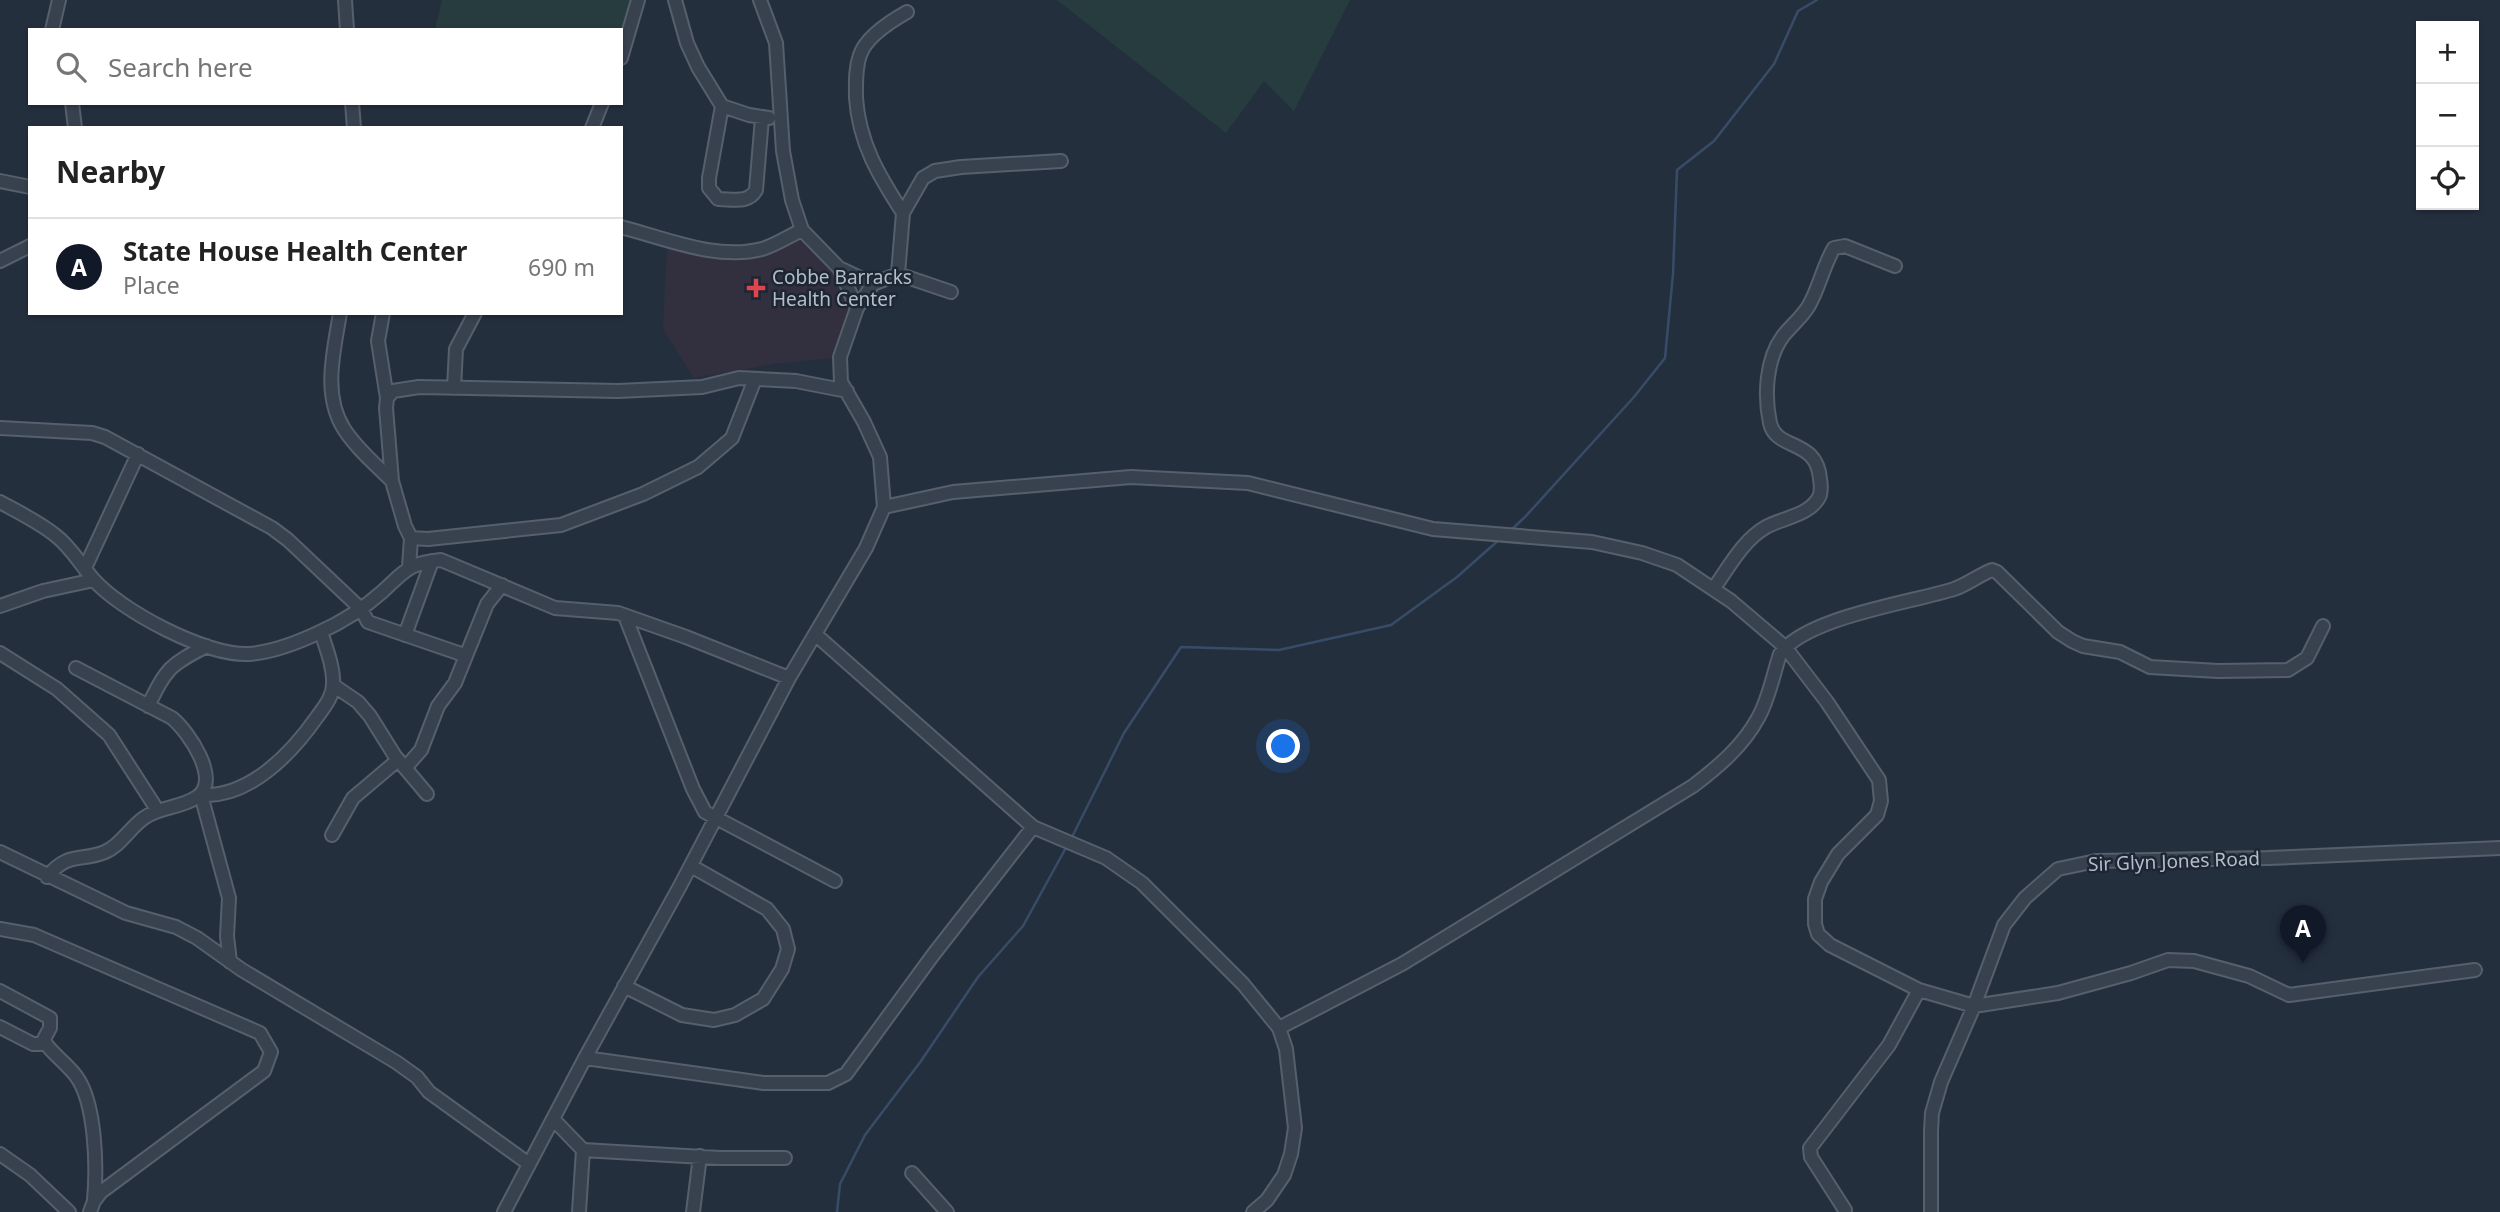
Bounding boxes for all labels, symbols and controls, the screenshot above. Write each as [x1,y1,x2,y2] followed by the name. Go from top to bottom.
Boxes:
[2416,21,2479,210] map controls
[2416,21,2479,84] button: +
[28,28,623,105] search box
[52,48,90,86] icon: search
[108,49,253,85] text: Search here
[2416,84,2479,147] button: −
[2416,147,2479,210] button: locate
[56,151,165,192] text: Nearby
[123,233,467,269] text: State House Health Center
[71,251,87,283] text: A
[528,251,595,283] text: 690 m
[772,264,912,312] place label: Cobbe Barracks Health Center
[123,269,180,301] text: Place
[746,278,766,298] marker: Cobbe Barracks Health Center
[1266,729,1300,763] your location
[2088,845,2260,877] street label: Sir Glyn Jones Road
[2280,905,2326,963] pin: A

